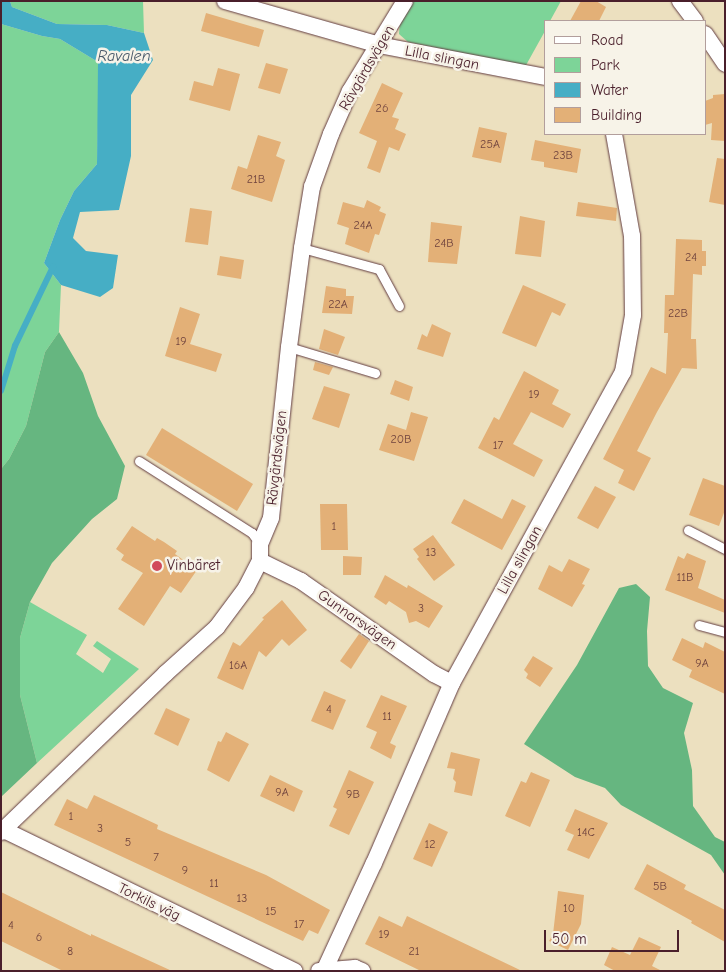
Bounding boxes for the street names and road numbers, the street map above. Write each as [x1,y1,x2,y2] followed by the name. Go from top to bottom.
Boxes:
[335,22,399,114] street label: Rävgärdsvägen
[403,42,481,74] street label: Lilla slingan
[263,410,291,506] street label: Rävgärdsvägen
[494,523,546,597] street label: Lilla slingan
[314,586,400,654] street label: Gunnarsvägen
[115,879,183,925] street label: Torkils väg

